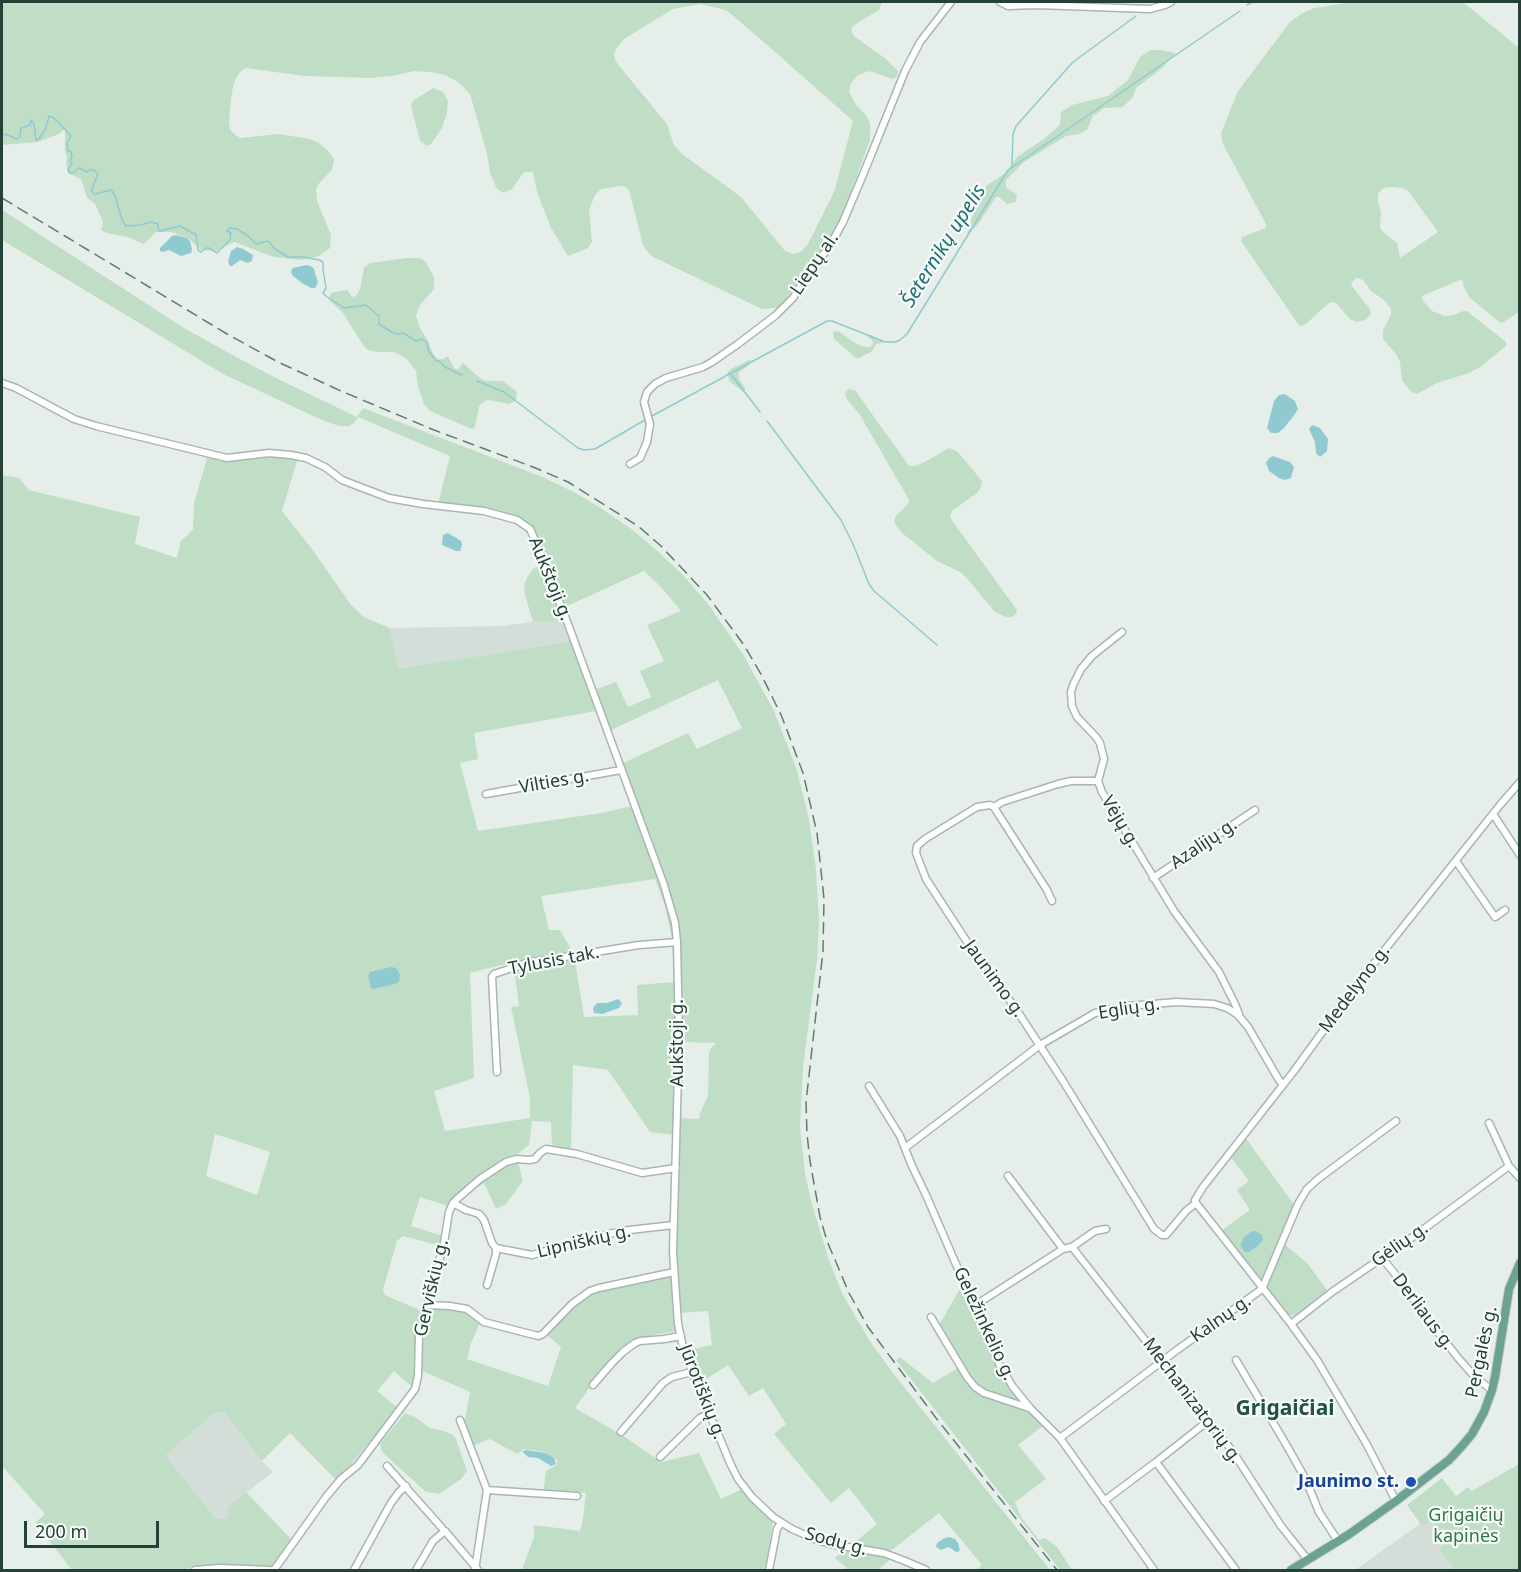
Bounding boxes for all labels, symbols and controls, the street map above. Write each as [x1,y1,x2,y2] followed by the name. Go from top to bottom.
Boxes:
[897,180,991,312] water label: Šeternikų upelis
[786,229,844,299] street label: Liepų al.
[523,534,577,624] street label: Aukštoji g.
[517,765,591,799] street label: Vilties g.
[1096,792,1144,852] street label: Vėjų g.
[1167,814,1241,874] street label: Azalijų g.
[959,936,1029,1022] street label: Jaunimo g.
[1315,941,1395,1037] street label: Medelyno g.
[507,942,601,980] street label: Tylusis tak.
[1097,993,1161,1025] street label: Eglių g.
[667,999,689,1087] street label: Aukštoji g.
[1367,1218,1433,1272] street label: Gėlių g.
[535,1221,633,1263] street label: Lipniškių g.
[410,1237,454,1339] street label: Gerviškių g.
[948,1264,1020,1384] street label: Geležinkelio g.
[1387,1269,1459,1355] street label: Derliaus g.
[1187,1290,1255,1348] street label: Kalnų g.
[1462,1304,1502,1400] street label: Pergalės g.
[1138,1334,1246,1468] street label: Mechanizatorių g.
[674,1342,730,1442] street label: Jūrotiškių g.
[1236,1396,1334,1422] district label: Grigaičiai
[1298,1471,1399,1493] place label: Jaunimo st.
[1404,1475,1418,1489] marker: Jaunimo st.
[1428,1505,1504,1547] park label: Grigaičių kapinės
[27,1509,162,1547] scale bar
[35,1519,87,1543] text: 200 m
[803,1523,869,1561] street label: Sodų g.

